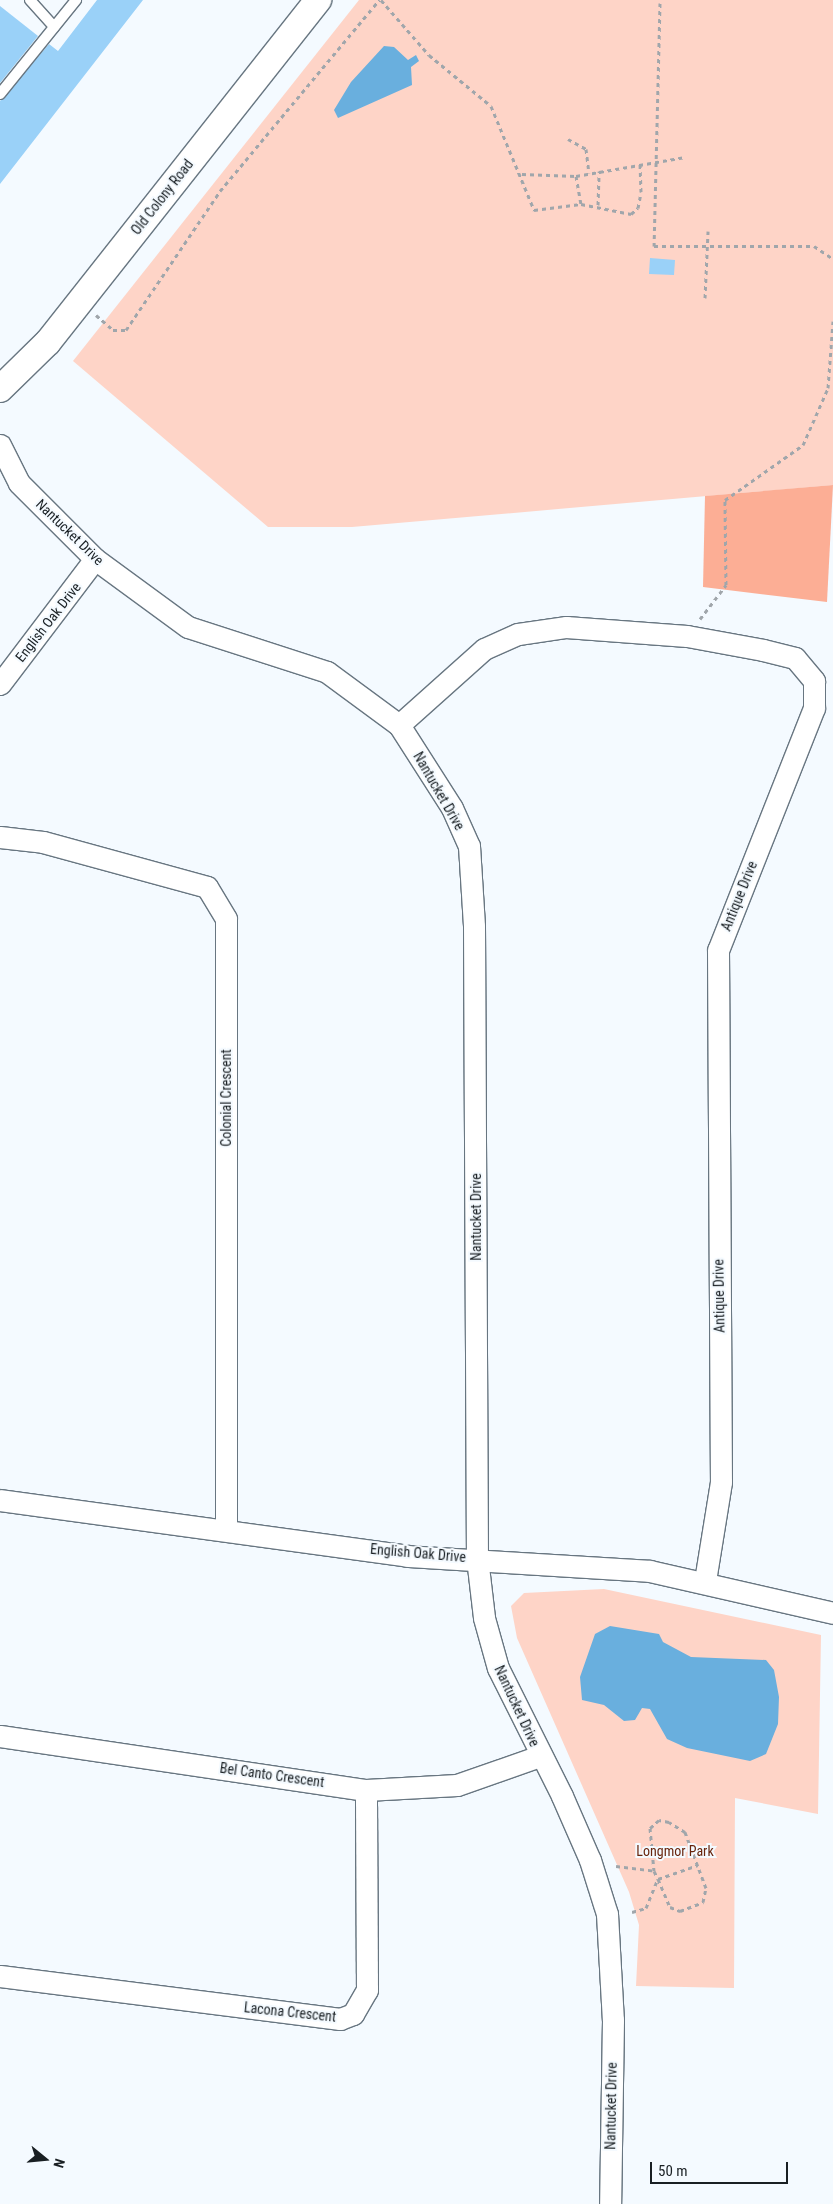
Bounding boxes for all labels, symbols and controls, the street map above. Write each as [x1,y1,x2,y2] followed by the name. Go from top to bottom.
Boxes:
[127,156,197,238] street label: Old Colony Road
[33,496,107,568] street label: Nantucket Drive
[12,579,84,665] street label: English Oak Drive
[410,749,468,833] street label: Nantucket Drive
[717,859,761,933] street label: Antique Drive
[218,1049,234,1147] street label: Colonial Crescent
[468,1173,484,1261] street label: Nantucket Drive
[710,1259,728,1333] street label: Antique Drive
[369,1540,467,1566] street label: English Oak Drive
[491,1663,543,1749] street label: Nantucket Drive
[219,1759,325,1791] street label: Bel Canto Crescent
[636,1843,714,1859] park label: Longmor Park
[243,1999,337,2025] street label: Lacona Crescent
[602,2062,620,2150] street label: Nantucket Drive
[20,2134,70,2184] north arrow
[653,2152,790,2184] scale bar
[50,2157,68,2170] text: N
[658,2162,688,2180] text: 50 m

